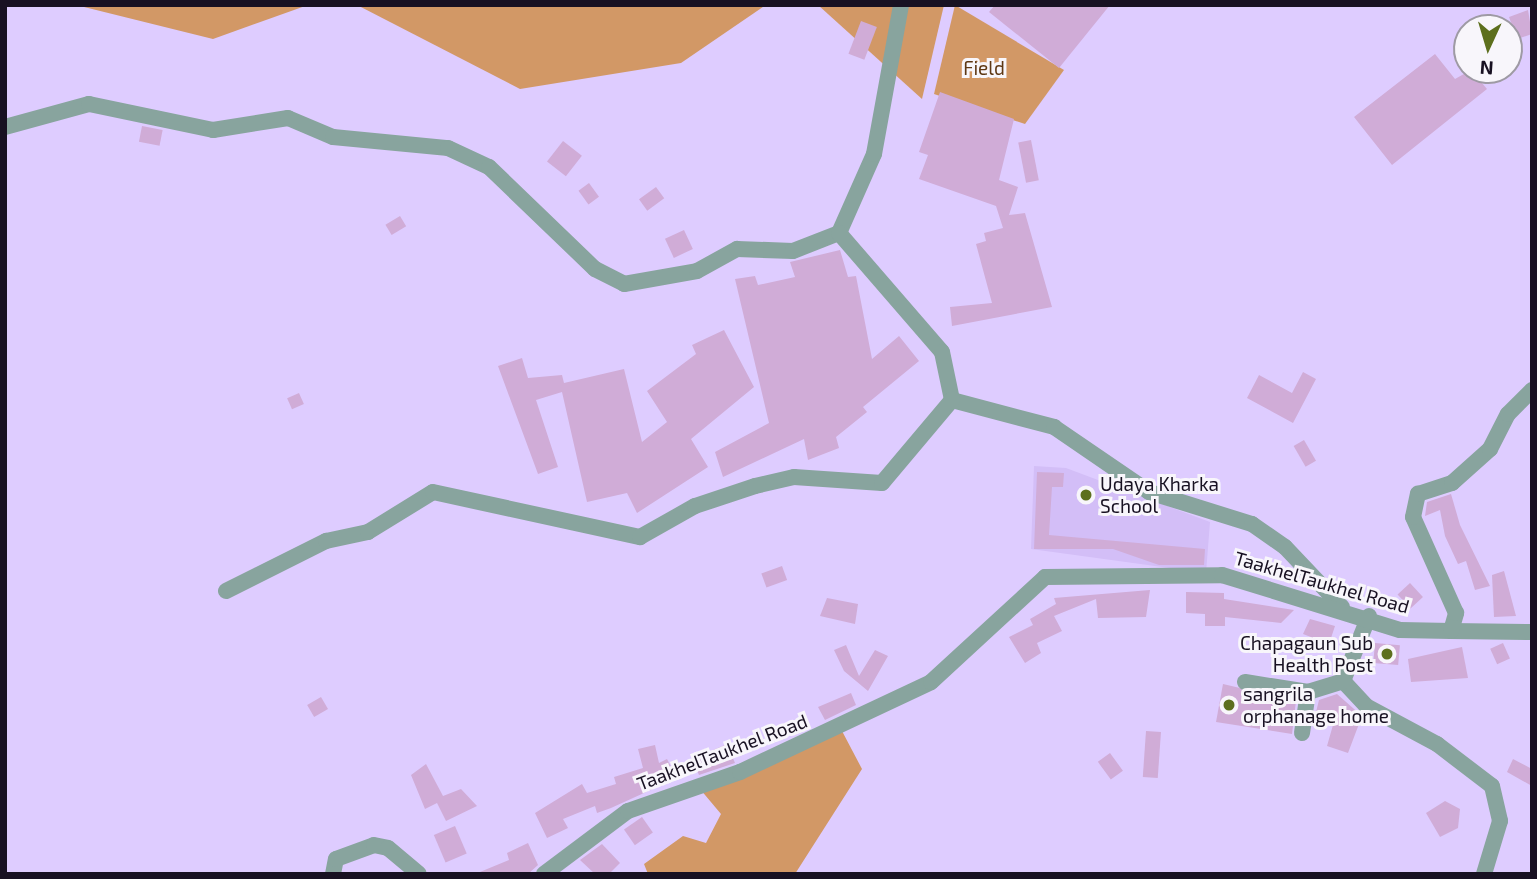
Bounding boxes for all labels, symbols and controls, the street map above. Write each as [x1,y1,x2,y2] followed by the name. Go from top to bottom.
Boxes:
[1453,14,1523,84] north arrow
[963,57,1005,79] park label: Field
[1479,57,1494,80] text: N
[1100,473,1219,517] place label: Udaya Kharka School
[1078,487,1094,503] marker: Udaya Kharka School
[1232,546,1412,618] street label: TaakhelTaukhel Road
[1240,632,1373,676] place label: Chapagaun Sub Health Post
[1379,646,1395,662] marker: Chapagaun Sub Health Post
[1243,683,1389,727] place label: sangrila orphanage home
[1221,697,1237,713] marker: sangrila orphanage home
[633,709,811,795] street label: TaakhelTaukhel Road

